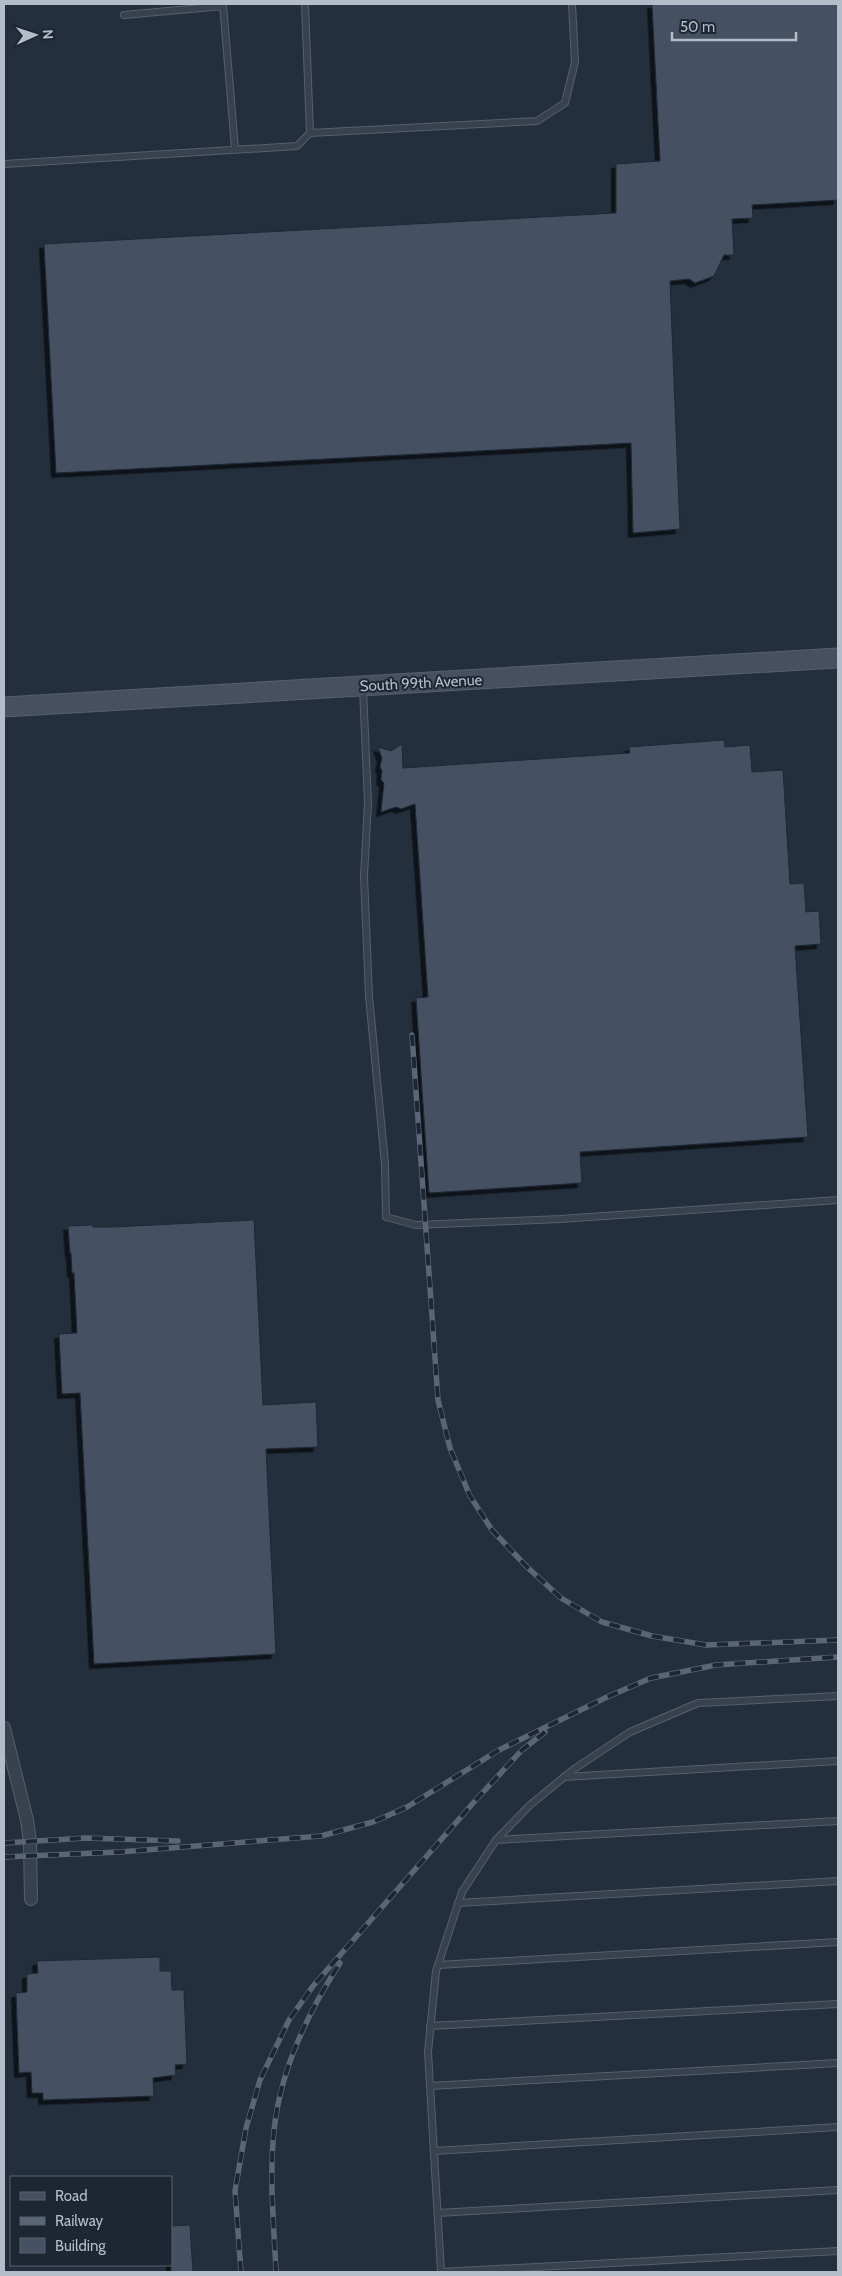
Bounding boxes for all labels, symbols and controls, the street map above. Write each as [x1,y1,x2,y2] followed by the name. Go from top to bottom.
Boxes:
[10,10,60,60] north arrow
[672,10,796,42] scale bar
[680,18,715,36] text: 50 m
[39,29,57,40] text: N
[359,671,483,695] street label: South 99th Avenue
[10,2176,172,2266] legend
[55,2187,88,2205] text: Road
[55,2212,104,2230] text: Railway
[55,2237,106,2255] text: Building

